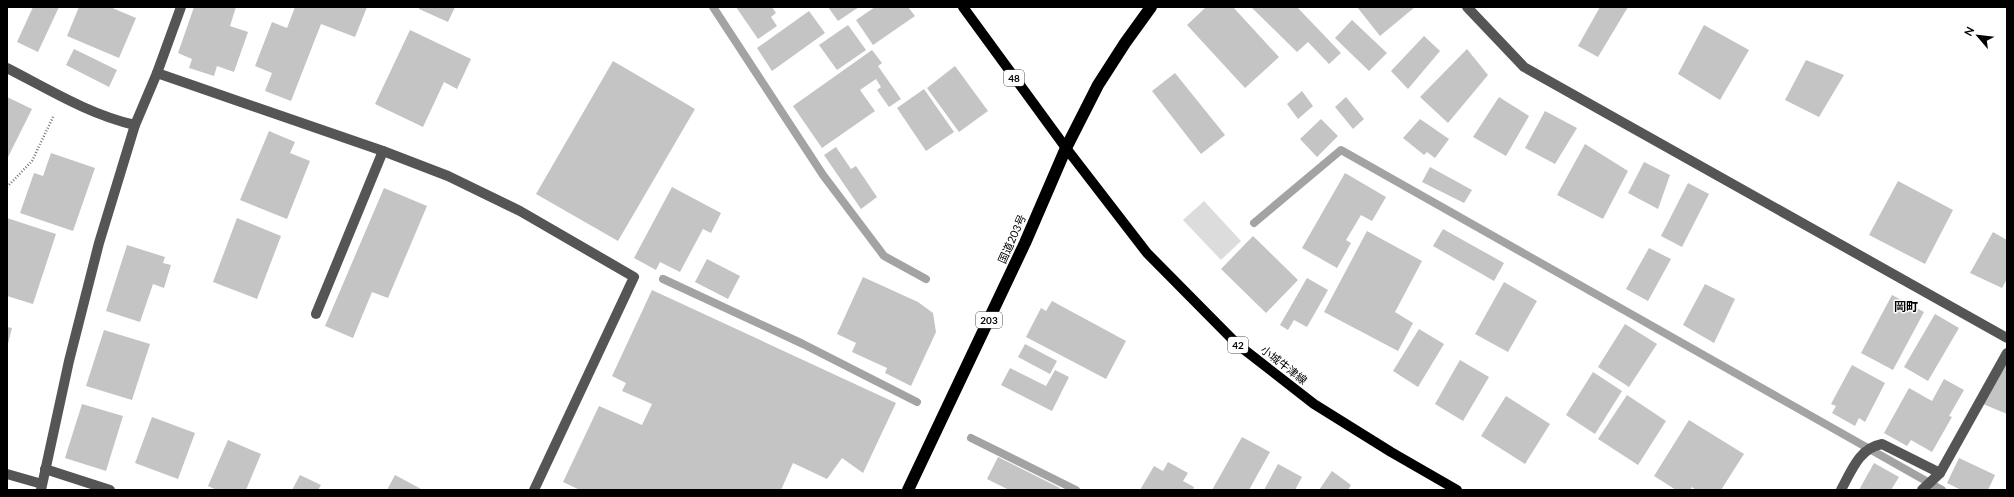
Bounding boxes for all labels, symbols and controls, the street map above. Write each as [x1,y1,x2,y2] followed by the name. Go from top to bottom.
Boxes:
[1958,16,1998,56] north arrow
[1961,24,1976,38] text: N
[1004,70,1024,86] road number: 48
[995,212,1028,265] street label: 国道203号
[1894,299,1918,314] district label: 岡町
[976,312,1002,328] road number: 203
[1228,337,1248,353] road number: 42
[1259,343,1310,387] street label: 小城牛津線

